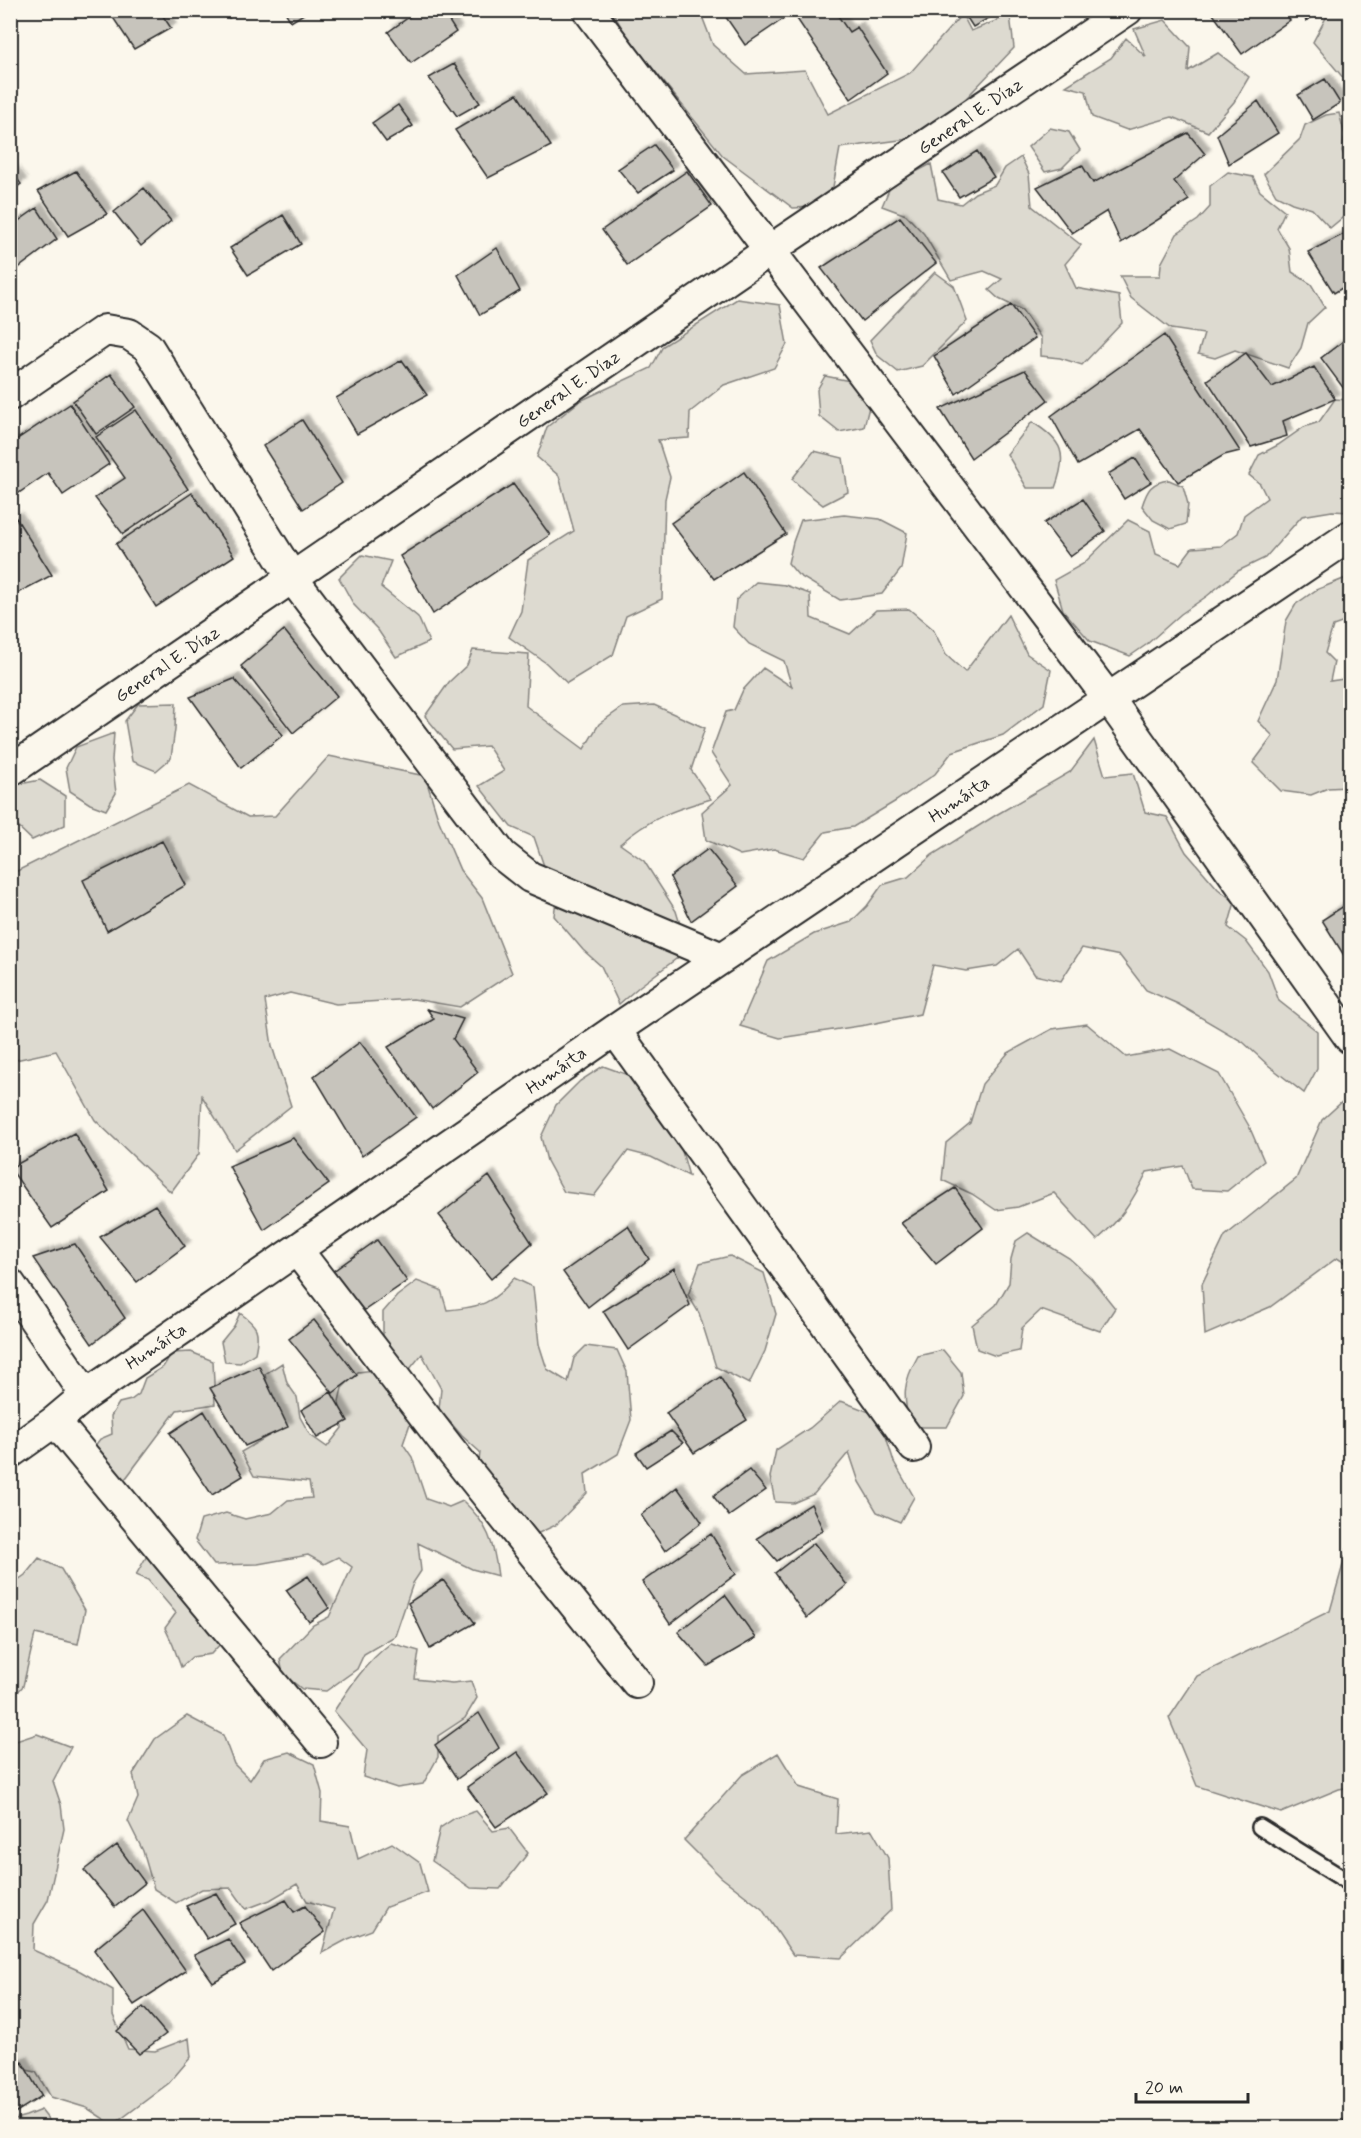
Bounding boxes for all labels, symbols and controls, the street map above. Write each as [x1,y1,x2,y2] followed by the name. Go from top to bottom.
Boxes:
[913,73,1028,161] street label: General E. Díaz
[512,345,625,435] street label: General E. Díaz
[110,621,225,709] street label: General E. Díaz
[924,771,995,829] street label: Humáita
[521,1041,592,1100] street label: Humáita
[121,1318,192,1376] street label: Humáita
[1136,2066,1248,2104] scale bar
[1145,2076,1183,2100] text: 20 m

